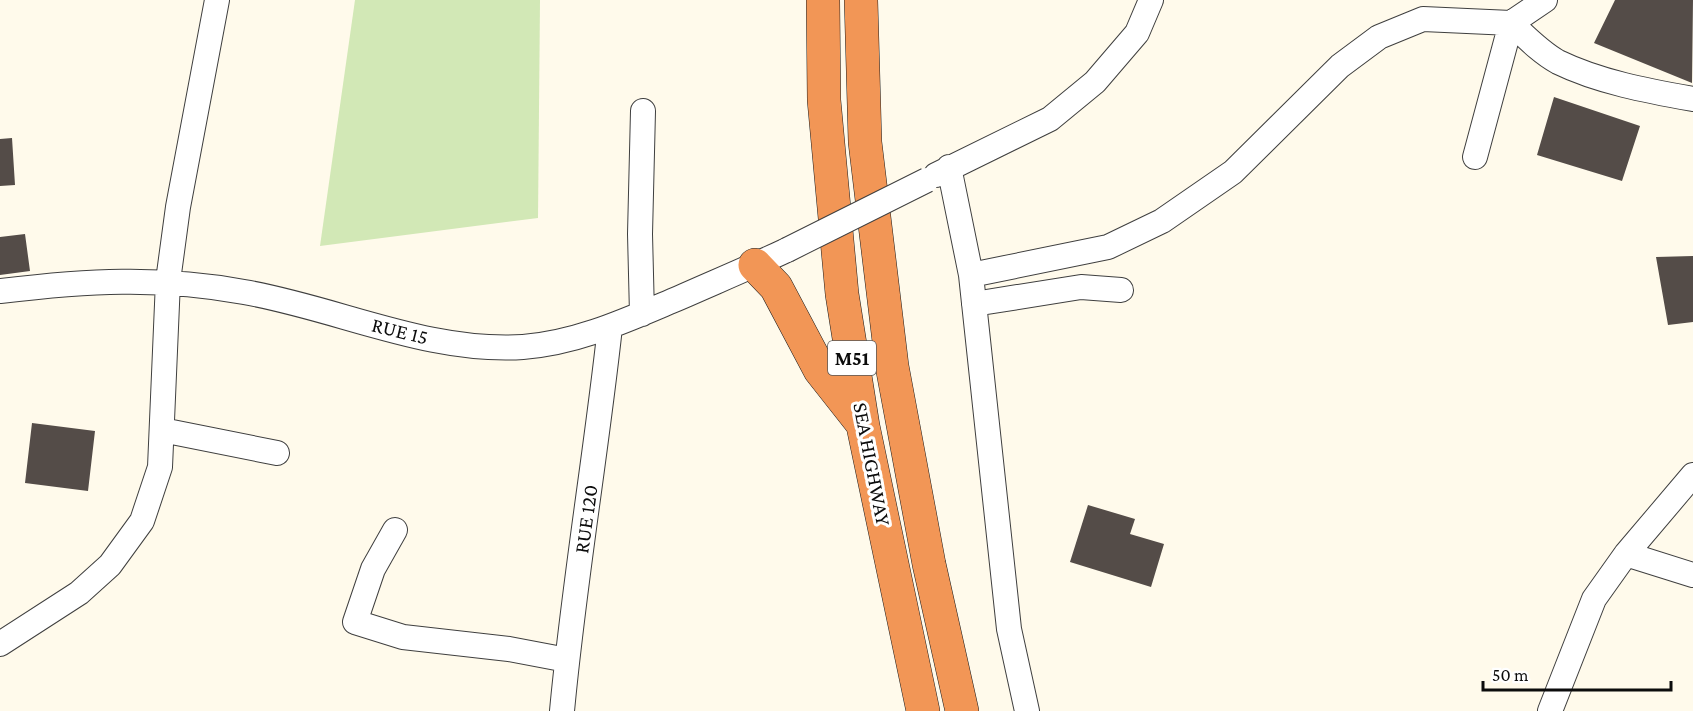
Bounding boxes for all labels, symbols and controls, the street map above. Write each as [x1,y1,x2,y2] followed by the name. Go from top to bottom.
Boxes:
[369,312,431,350] street label: RUE 15
[828,341,876,375] road number: M51
[848,400,896,529] street label: SEA HIGHWAY
[569,483,603,555] street label: RUE 120
[1483,654,1670,692] scale bar
[1492,665,1529,685] text: 50 m

